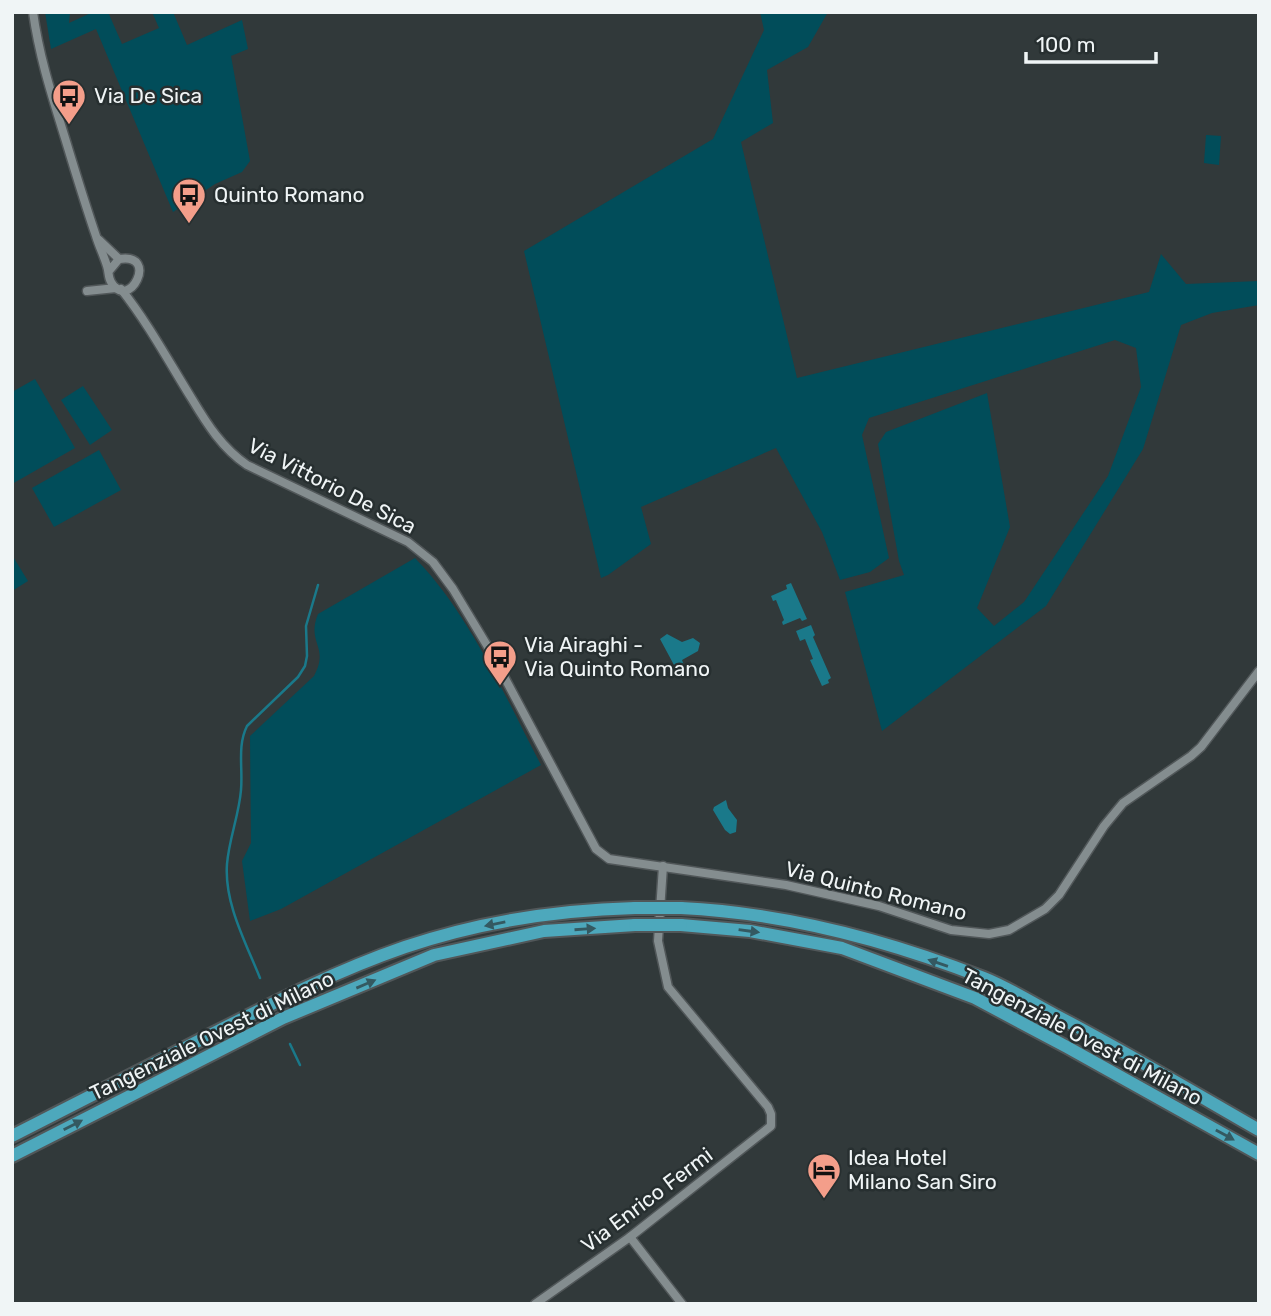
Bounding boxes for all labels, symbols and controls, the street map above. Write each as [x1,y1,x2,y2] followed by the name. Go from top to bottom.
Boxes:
[1026,21,1156,65] scale bar
[1036,32,1095,57] text: 100 m
[50,77,88,126] bus stop icon: Via De Sica
[94,83,202,108] place label: Via De Sica
[170,176,208,225] bus stop icon: Quinto Romano
[214,182,365,207] place label: Quinto Romano
[244,432,420,539] street label: Via Vittorio De Sica
[524,632,710,681] place label: Via Airaghi - Via Quinto Romano
[481,638,519,687] bus stop icon: Via Airaghi - Via Quinto Romano
[783,856,969,925] street label: Via Quinto Romano
[484,918,506,929] one-way arrow
[575,923,597,934] one-way arrow
[738,925,760,936] one-way arrow
[927,957,948,968] one-way arrow
[958,963,1206,1111] street label: Tangenziale Ovest di Milano
[86,966,338,1106] street label: Tangenziale Ovest di Milano
[356,978,377,989] one-way arrow
[63,1119,83,1131] one-way arrow
[1215,1129,1234,1141] one-way arrow
[576,1142,717,1257] street label: Via Enrico Fermi
[848,1145,997,1194] place label: Idea Hotel Milano San Siro
[805,1151,843,1200] hotel icon: Idea Hotel Milano San Siro

